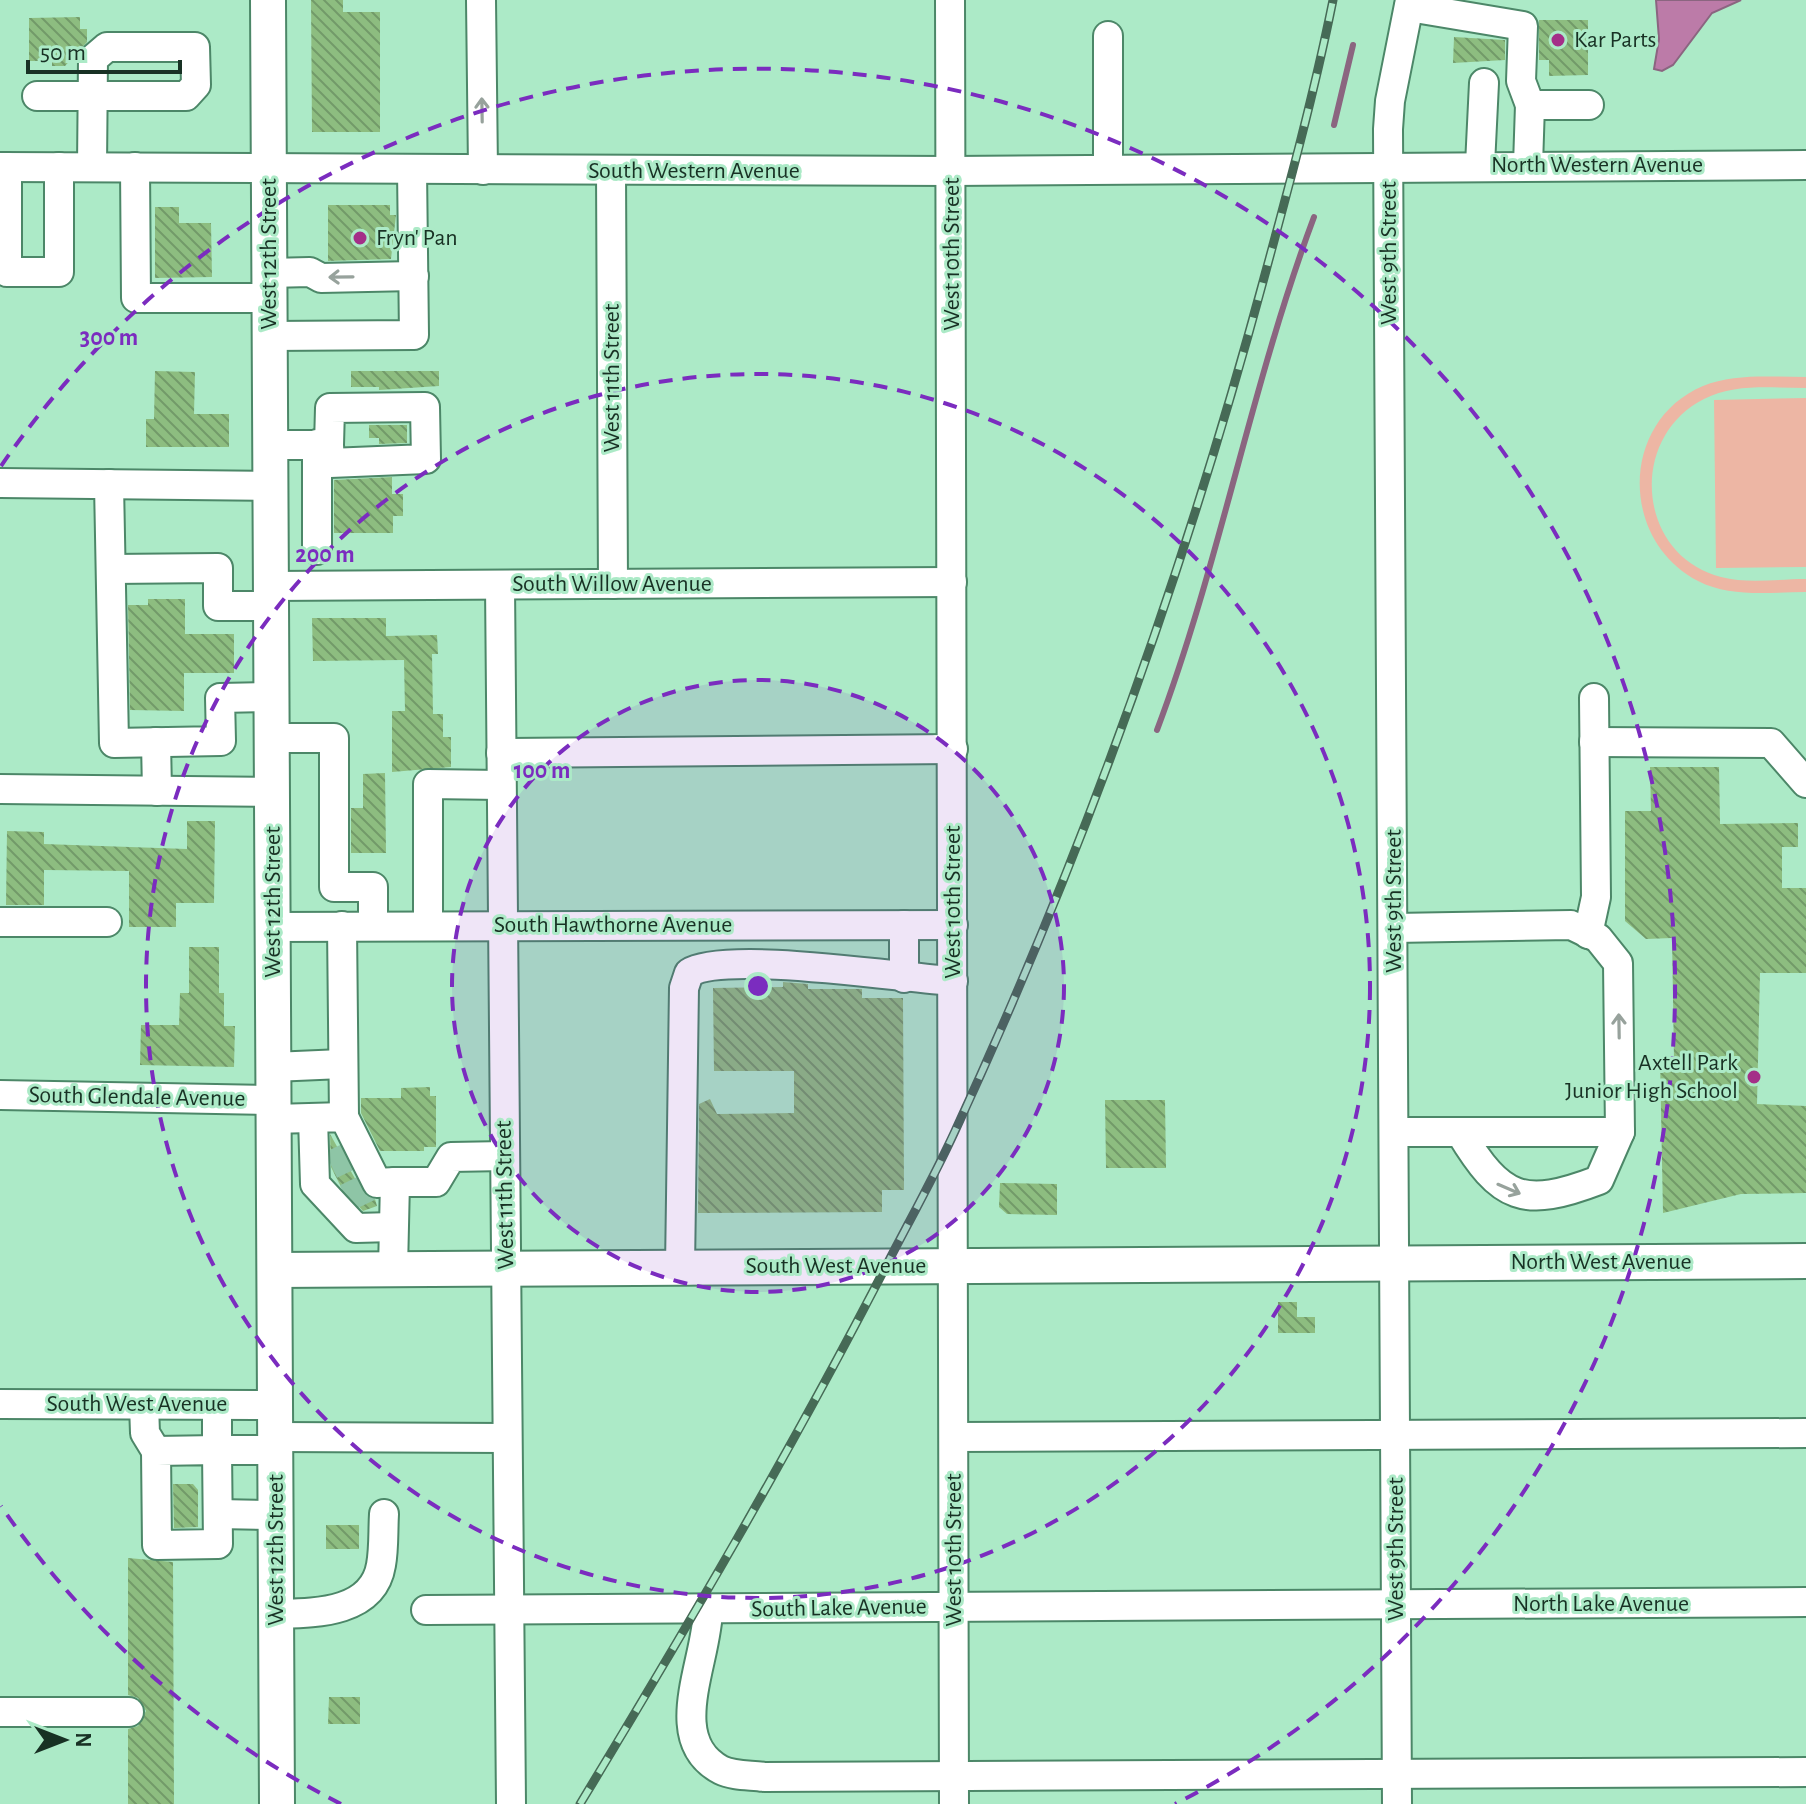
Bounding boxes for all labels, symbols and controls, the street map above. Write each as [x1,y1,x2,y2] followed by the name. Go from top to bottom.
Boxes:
[28,24,180,74] scale bar
[1574,28,1656,52] place label: Kar Parts
[1549,31,1567,49] marker: Kar Parts
[40,41,86,65] text: 50 m
[474,97,490,124] one-way arrow
[1491,153,1703,177] street label: North Western Avenue
[588,159,800,183] street label: South Western Avenue
[940,177,964,331] street label: West 10th Street
[257,178,281,330] street label: West 12th Street
[1377,181,1401,325] street label: West 9th Street
[376,226,458,250] place label: Fryn' Pan
[351,229,369,247] marker: Fryn' Pan
[328,270,355,285] one-way arrow
[600,303,624,453] street label: West 11th Street
[80,326,138,350] text: 300 m
[295,543,355,567] text: 200 m
[512,572,712,596] street label: South Willow Avenue
[514,759,570,783] text: 100 m
[941,825,965,979] street label: West 10th Street
[261,826,285,978] street label: West 12th Street
[1382,829,1406,973] street label: West 9th Street
[494,913,732,937] street label: South Hawthorne Avenue
[744,972,772,1000] centre of rings
[1611,1013,1627,1040] one-way arrow
[1565,1051,1738,1103] place label: Axtell Park Junior High School
[1745,1068,1763,1086] marker: Axtell Park Junior High School
[28,1083,246,1111] street label: South Glendale Avenue
[492,1120,518,1270] street label: West 11th Street
[1497,1183,1521,1197] one-way arrow
[1510,1250,1692,1274] street label: North West Avenue
[746,1254,926,1278] street label: South West Avenue
[47,1392,227,1416] street label: South West Avenue
[942,1473,966,1627] street label: West 10th Street
[264,1474,288,1626] street label: West 12th Street
[1384,1477,1408,1621] street label: West 9th Street
[1513,1592,1689,1616] street label: North Lake Avenue
[751,1594,927,1622] street label: South Lake Avenue
[24,1700,104,1780] north arrow
[72,1732,94,1748] text: N

